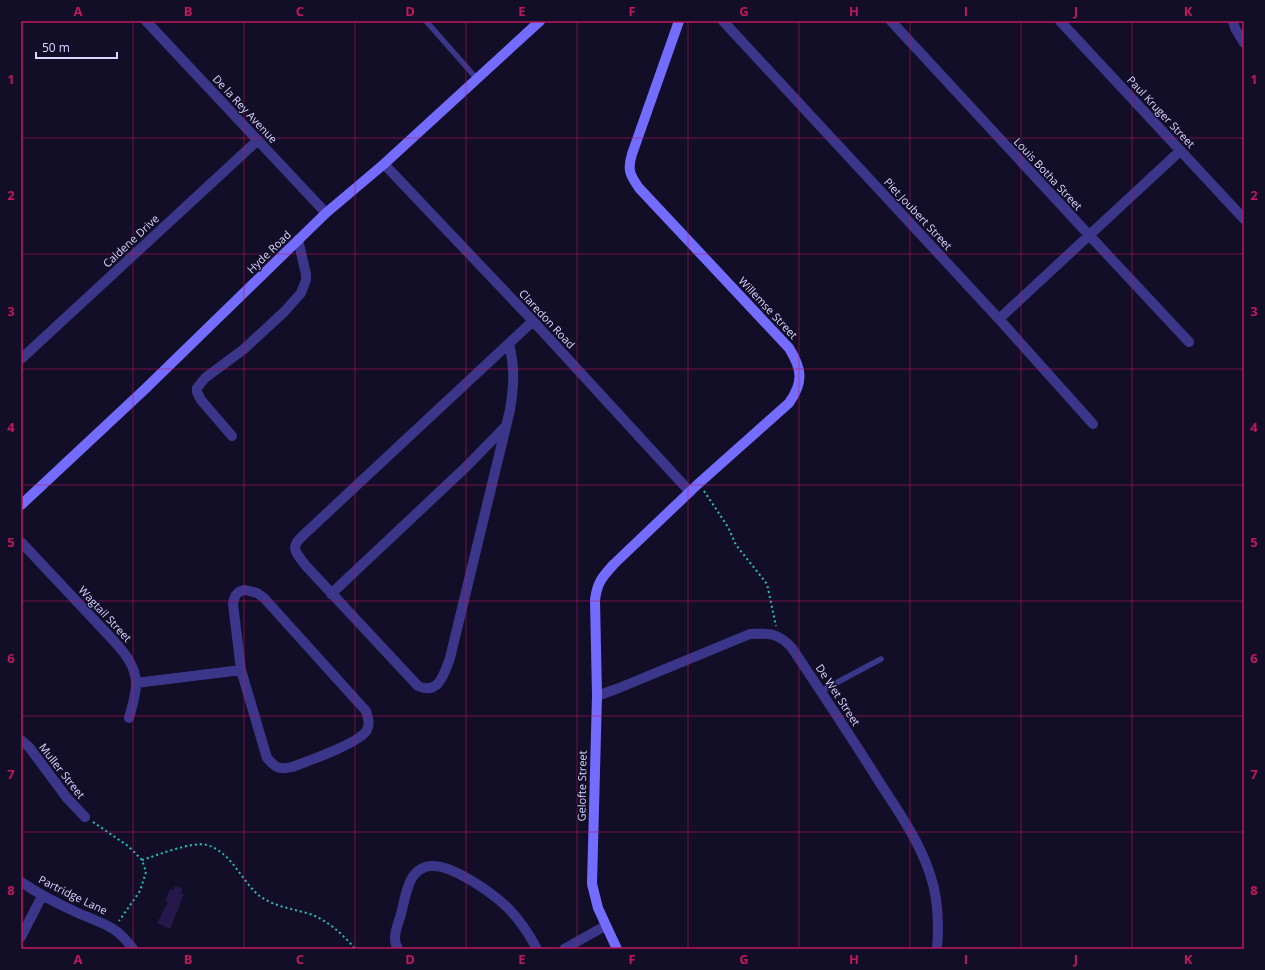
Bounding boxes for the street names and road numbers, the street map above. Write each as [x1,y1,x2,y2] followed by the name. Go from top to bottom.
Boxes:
[210,71,281,146] street label: De la Rey Avenue
[1124,72,1199,151] street label: Paul Kruger Street
[1011,134,1086,213] street label: Louis Botha Street
[881,174,956,253] street label: Piet Joubert Street
[99,211,162,270] street label: Caldene Drive
[243,227,294,276] street label: Hyde Road
[736,273,801,342] street label: Willemse Street
[516,286,579,351] street label: Claredon Road
[76,582,135,645] street label: Wagtail Street
[813,661,864,729] street label: De Wet Street
[36,740,89,802] street label: Muller Street
[573,750,590,822] street label: Gelofte Street
[36,871,110,918] street label: Partridge Lane

